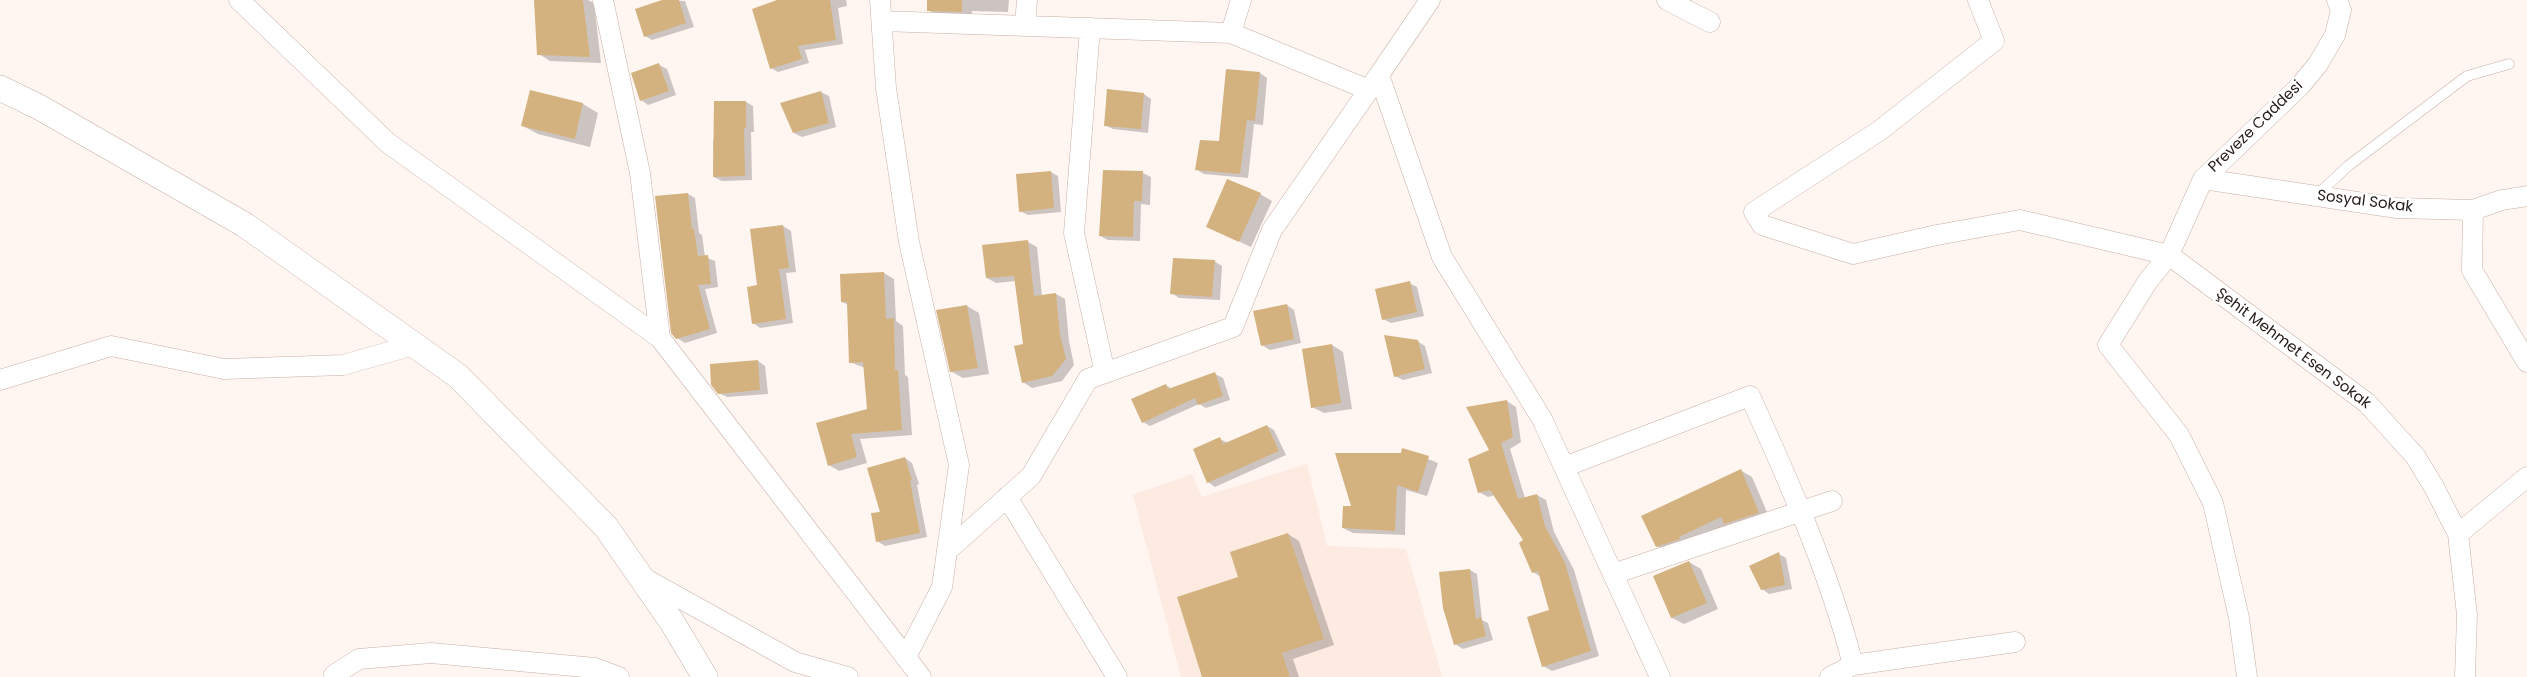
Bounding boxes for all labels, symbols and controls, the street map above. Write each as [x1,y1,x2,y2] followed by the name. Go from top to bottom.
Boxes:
[2205,77,2307,177] street label: Preveze Caddesi
[2316,187,2414,217] street label: Sosyal Sokak
[2212,285,2374,413] street label: Şehit Mehmet Esen Sokak

